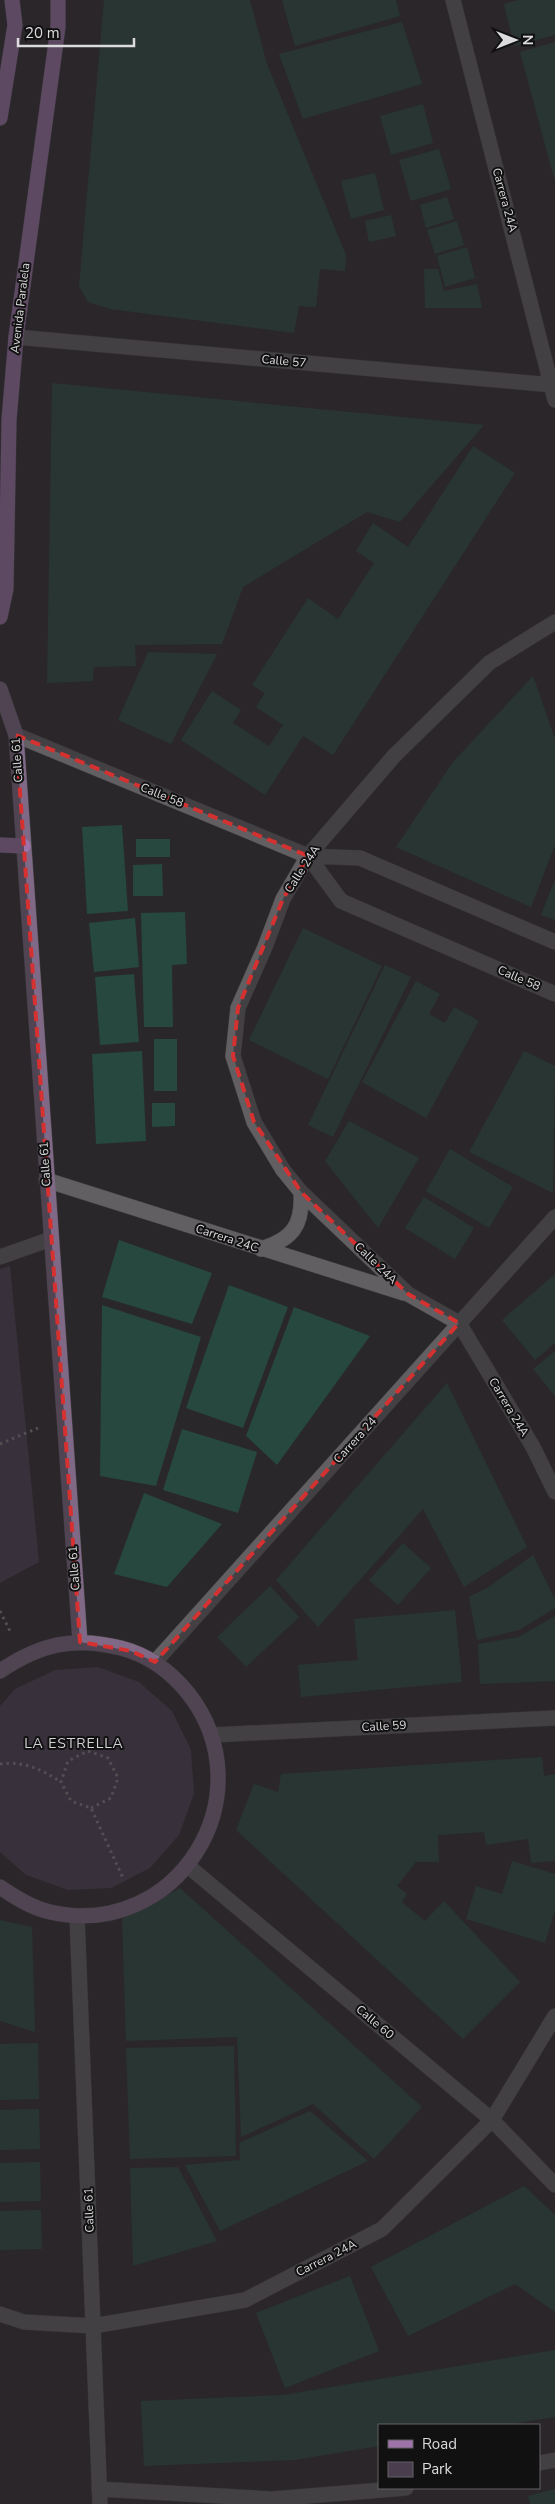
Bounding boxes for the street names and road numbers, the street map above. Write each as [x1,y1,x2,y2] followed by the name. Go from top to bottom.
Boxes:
[489,166,521,234] street label: Carrera 24A
[7,262,33,354] street label: Avenida Paralela
[261,351,307,371] street label: Calle 57
[7,737,27,783] street label: Calle 61
[138,779,186,811] street label: Calle 58
[281,842,324,896] street label: Calle 24A
[495,962,543,994] street label: Calle 58
[35,1141,55,1187] street label: Calle 61
[193,1220,261,1256] street label: Carrera 24C
[351,1239,401,1288] street label: Calle 24A
[485,1375,533,1440] street label: Carrera 24A
[330,1413,380,1467] street label: Carrera 24
[64,1545,84,1591] street label: Calle 61
[361,1717,407,1735] street label: Calle 59
[353,2001,397,2043] street label: Calle 60
[80,2187,98,2233] street label: Calle 61
[293,2236,359,2280] street label: Carrera 24A

